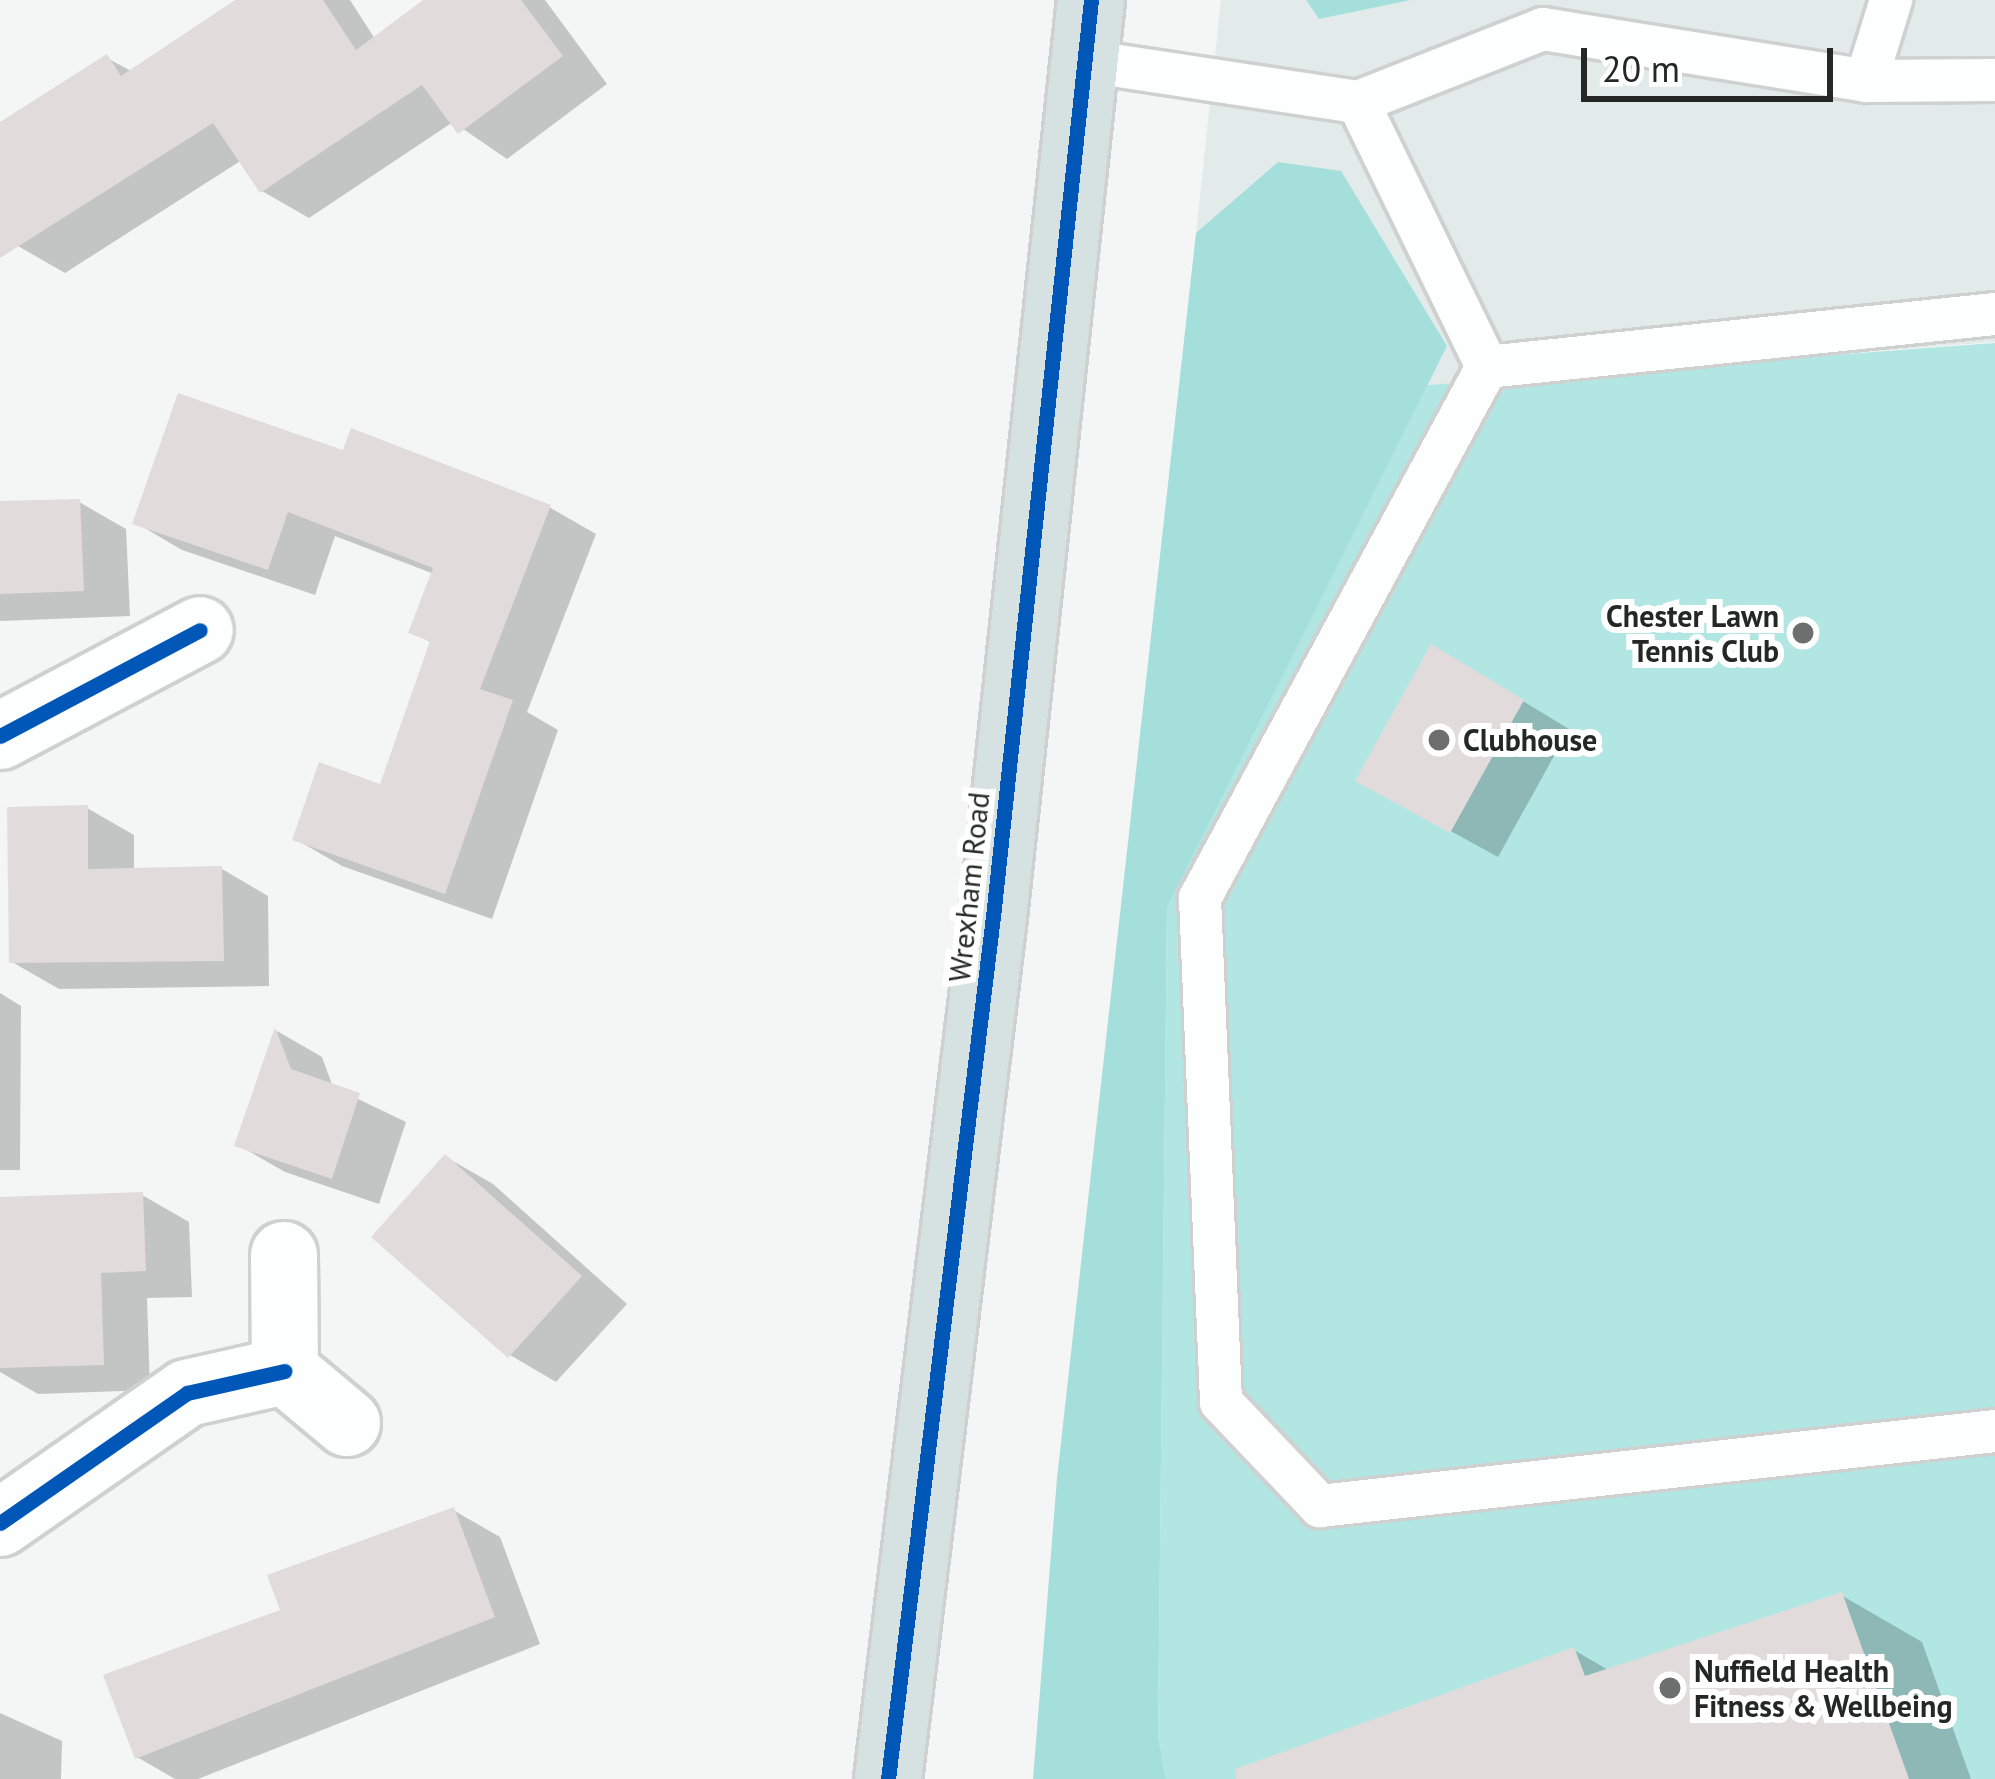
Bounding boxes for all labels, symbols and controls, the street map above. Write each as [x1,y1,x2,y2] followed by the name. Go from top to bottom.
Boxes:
[1587,24,1839,98] scale bar
[1602,45,1680,92] text: 20 m
[1606,598,1779,668] place label: Chester Lawn Tennis Club
[1790,620,1816,646] marker: Chester Lawn Tennis Club
[1463,722,1597,758] place label: Clubhouse
[1426,727,1452,753] marker: Clubhouse
[941,790,997,984] street label: Wrexham Road
[1694,1653,1953,1724] place label: Nuffield Health Fitness & Wellbeing
[1657,1675,1683,1701] marker: Nuffield Health Fitness & Wellbeing

